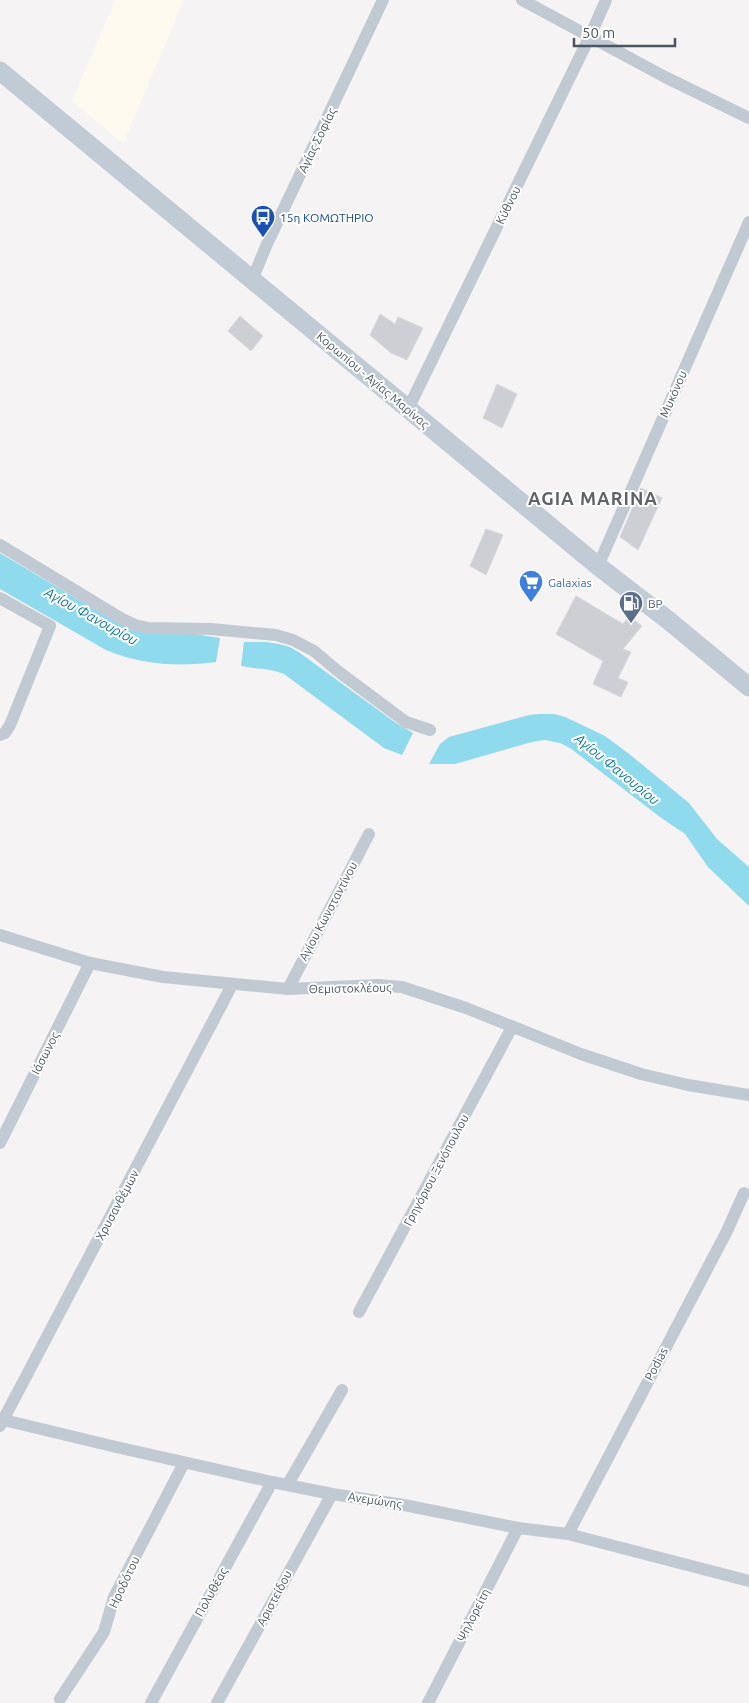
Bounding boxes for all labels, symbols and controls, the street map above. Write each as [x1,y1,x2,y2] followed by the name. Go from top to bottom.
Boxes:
[574,15,675,47] scale bar
[582,24,615,41] text: 50 m
[296,105,339,175] street label: Αγίας Σοφίας
[493,184,523,226] street label: Κύθνου
[250,204,276,238] bus stop icon: 15η ΚΟΜΩΤΗΡΙΟ
[280,211,374,224] place label: 15η ΚΟΜΩΤΗΡΙΟ
[314,329,432,432] street label: Κορωπίου - Αγίας Μαρίνας
[657,369,689,419] street label: Μυκόνου
[528,488,658,508] district label: AGIA MARINA
[518,569,544,603] supermarket icon: Galaxias
[548,576,592,589] place label: Galaxias
[41,583,141,649] water label: Αγίου Φανουρίου
[618,590,644,624] fuel station icon: BP
[648,597,663,610] place label: BP
[571,730,663,808] water label: Αγίου Φανουρίου
[296,859,360,963] street label: Αγίου Κωνσταντίνου
[308,981,392,996] street label: Θεμιστοκλέους
[29,1029,62,1077] street label: Ιάσωνος
[401,1112,471,1228] street label: Γρηγόριου Ξενόπουλου
[93,1168,141,1242] street label: Χρυσανθέμων
[642,1345,670,1383] street label: Podias
[347,1489,403,1512] street label: Ανεμώνης
[106,1554,142,1610] street label: Ηροδότου
[192,1565,231,1619] street label: Πολυθέας
[254,1568,294,1628] street label: Αριστείδου
[454,1586,492,1644] street label: Ψηλορείτη

